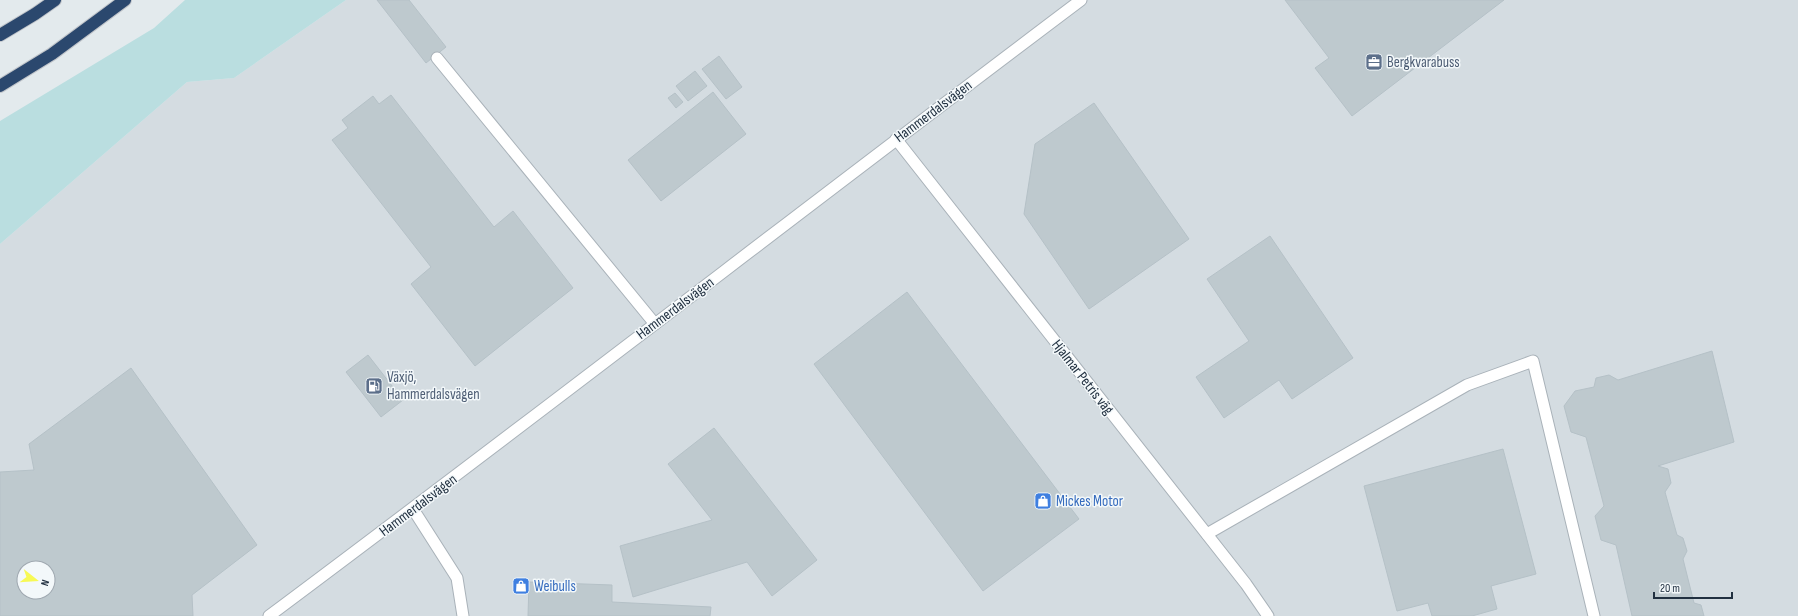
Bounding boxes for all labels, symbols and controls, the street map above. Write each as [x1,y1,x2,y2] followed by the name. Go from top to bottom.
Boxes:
[1364,52,1384,72] office icon: Bergkvarabuss
[1387,53,1460,72] place label: Bergkvarabuss
[891,76,976,147] street label: Hammerdalsvägen
[633,273,718,344] street label: Hammerdalsvägen
[1047,336,1118,419] street label: Hjalmar Petris väg
[387,368,480,404] place label: Växjö, Hammerdalsvägen
[364,376,384,396] fuel station icon: Växjö, Hammerdalsvägen
[376,470,461,541] street label: Hammerdalsvägen
[1033,491,1053,511] shop icon: Mickes Motor
[1056,492,1124,511] place label: Mickes Motor
[16,560,56,600] north arrow
[1654,574,1732,600] scale bar
[511,576,531,596] shop icon: Weibulls
[534,577,576,596] place label: Weibulls
[38,578,52,588] text: N
[1660,581,1680,596] text: 20 m

